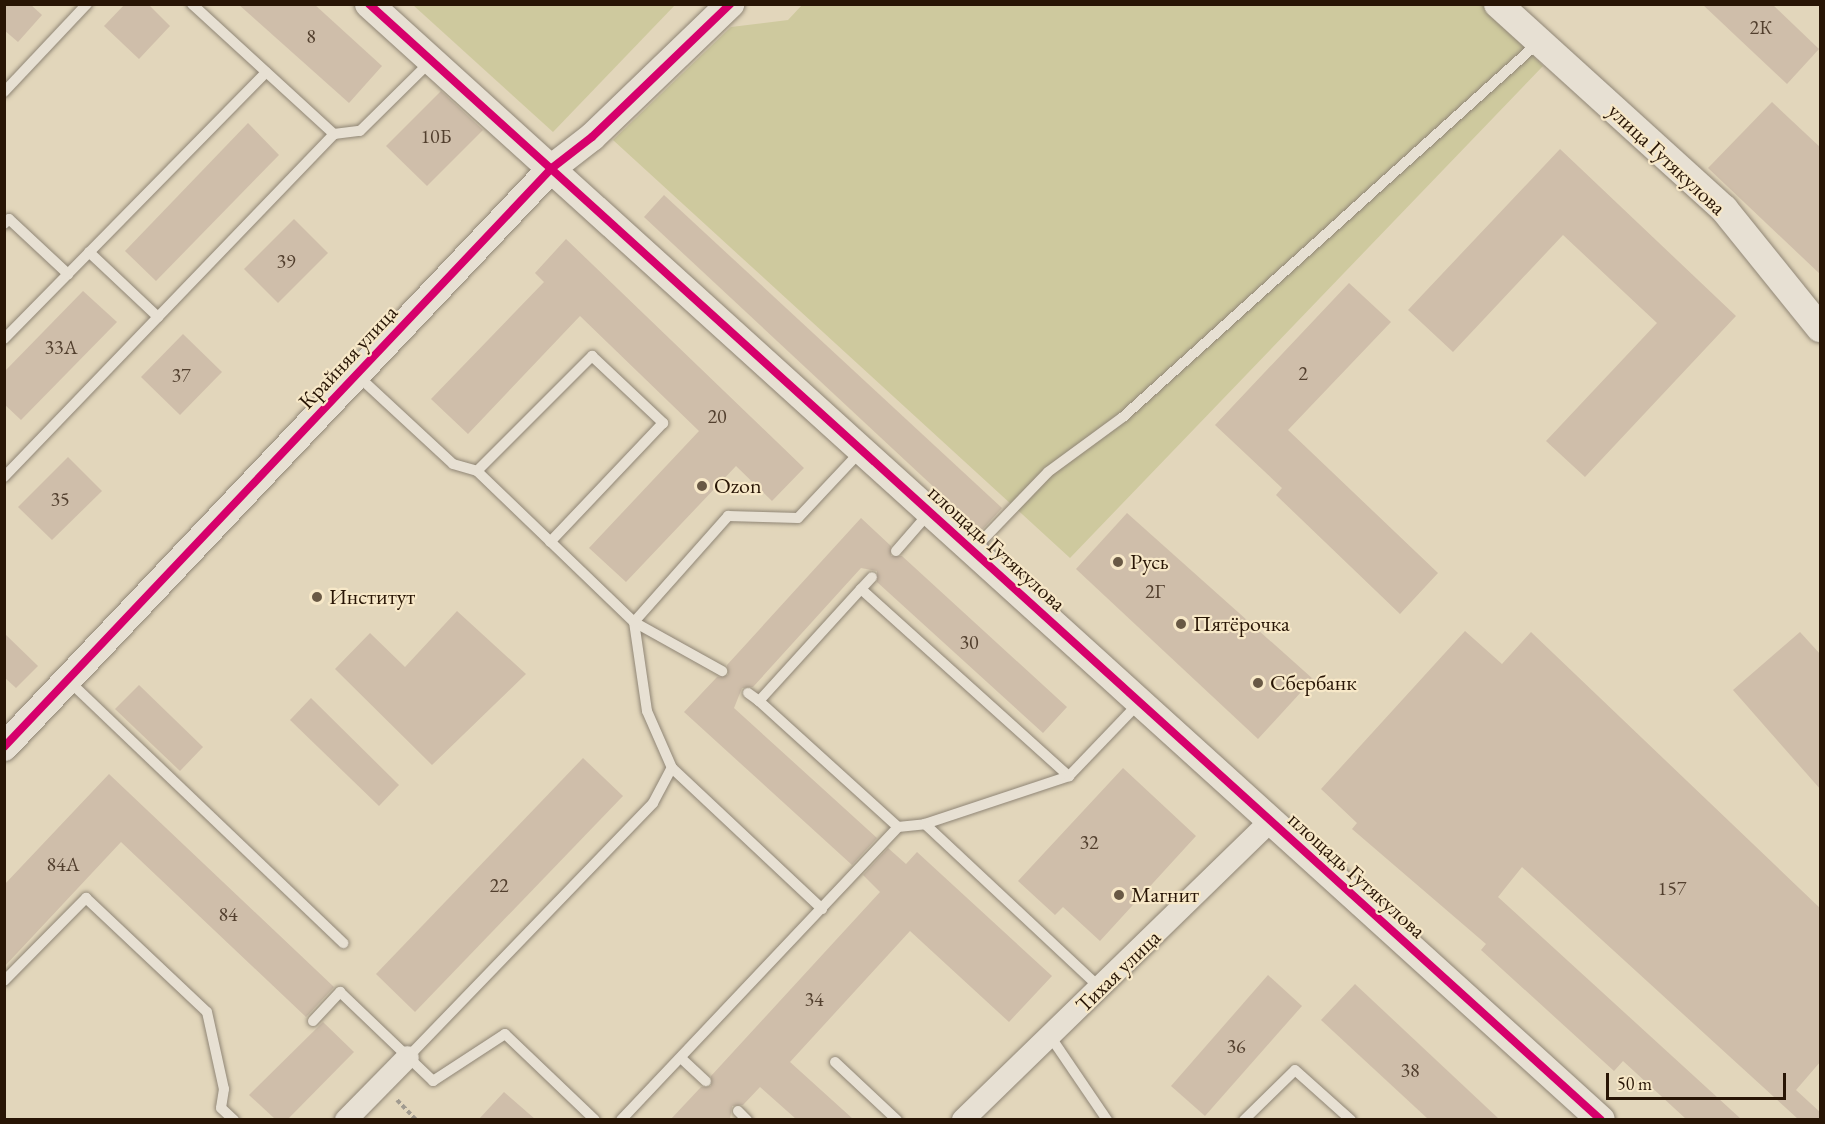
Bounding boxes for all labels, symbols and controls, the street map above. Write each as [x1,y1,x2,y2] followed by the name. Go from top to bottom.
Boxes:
[1750,15,1772,39] house number: 2К
[306,24,316,48] house number: 8
[1602,98,1732,220] street label: улица Гутякулова
[421,124,451,148] house number: 10Б
[276,249,296,273] house number: 39
[293,299,403,415] street label: Крайняя улица
[44,335,78,359] house number: 33А
[1298,361,1308,385] house number: 2
[171,363,191,387] house number: 37
[707,404,727,428] house number: 20
[714,473,762,499] place label: Ozon
[695,479,709,493] marker: Ozon
[923,479,1071,617] street label: площадь Гутякулова
[50,487,70,511] house number: 35
[1130,549,1169,575] place label: Русь
[1111,555,1125,569] marker: Русь
[1145,579,1165,603] house number: 2Г
[329,584,415,610] place label: Институт
[310,590,324,604] marker: Институт
[1193,611,1290,637] place label: Пятёрочка
[1174,617,1188,631] marker: Пятёрочка
[959,630,979,654] house number: 30
[1270,670,1357,696] place label: Сбербанк
[1251,676,1265,690] marker: Сбербанк
[1283,806,1431,944] street label: площадь Гутякулова
[1079,830,1099,854] house number: 32
[46,852,80,876] house number: 84А
[489,873,509,897] house number: 22
[1658,876,1686,900] house number: 157
[1131,882,1199,908] place label: Магнит
[1112,888,1126,902] marker: Магнит
[218,902,238,926] house number: 84
[1070,924,1166,1018] street label: Тихая улица
[804,987,824,1011] house number: 34
[1226,1034,1246,1058] house number: 36
[1400,1058,1420,1082] house number: 38
[1609,1061,1789,1099] scale bar
[1617,1072,1652,1095] text: 50 m

